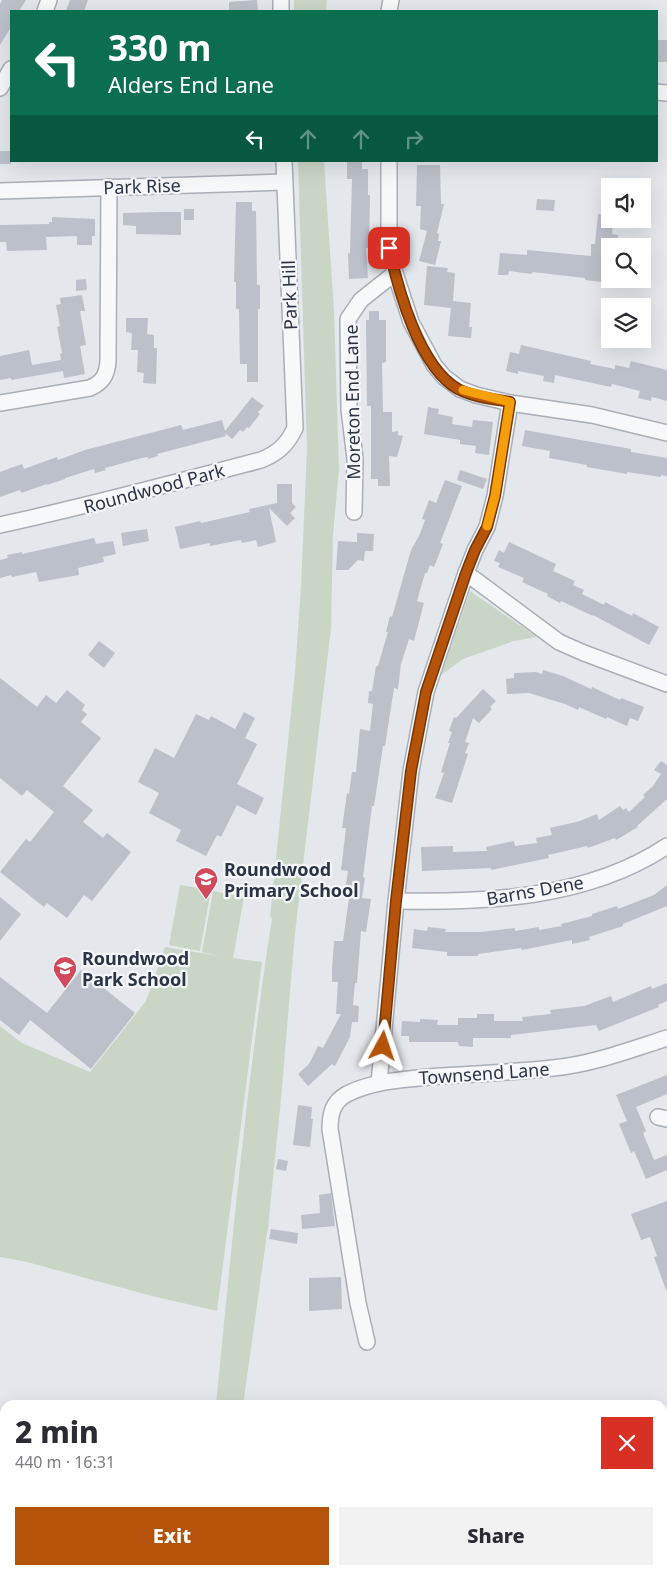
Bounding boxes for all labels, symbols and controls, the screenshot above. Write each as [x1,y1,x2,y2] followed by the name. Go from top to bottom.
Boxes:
[108,24,211,71] text: 330 m
[25,30,90,95] icon: left
[108,69,274,99] text: Alders End Lane
[241,125,269,153] icon: left
[294,125,322,153] icon: ahead
[347,125,375,153] icon: ahead
[400,125,428,153] icon: right
[103,173,181,199] street label: Park Rise
[601,178,651,348] map controls
[601,178,651,228] button: sound
[368,227,410,269] pin
[375,234,403,262] icon: arrive
[601,238,651,288] button: search
[276,260,302,330] street label: Park Hill
[601,298,651,348] button: layers
[339,324,365,480] street label: Moreton End Lane
[81,458,228,518] street label: Roundwood Park
[224,857,359,902] place label: Roundwood Primary School
[193,866,219,900] school or university icon: Roundwood Primary School
[485,870,585,910] street label: Barns Dene
[82,946,189,991] place label: Roundwood Park School
[52,955,78,989] school or university icon: Roundwood Park School
[356,1019,408,1071] position arrow
[418,1056,550,1090] street label: Townsend Lane
[15,1411,99,1452] text: 2 min
[601,1417,653,1469] button: close
[15,1451,115,1473] text: 440 m · 16:31
[15,1507,329,1565] button: Exit
[339,1507,653,1565] button: Share

